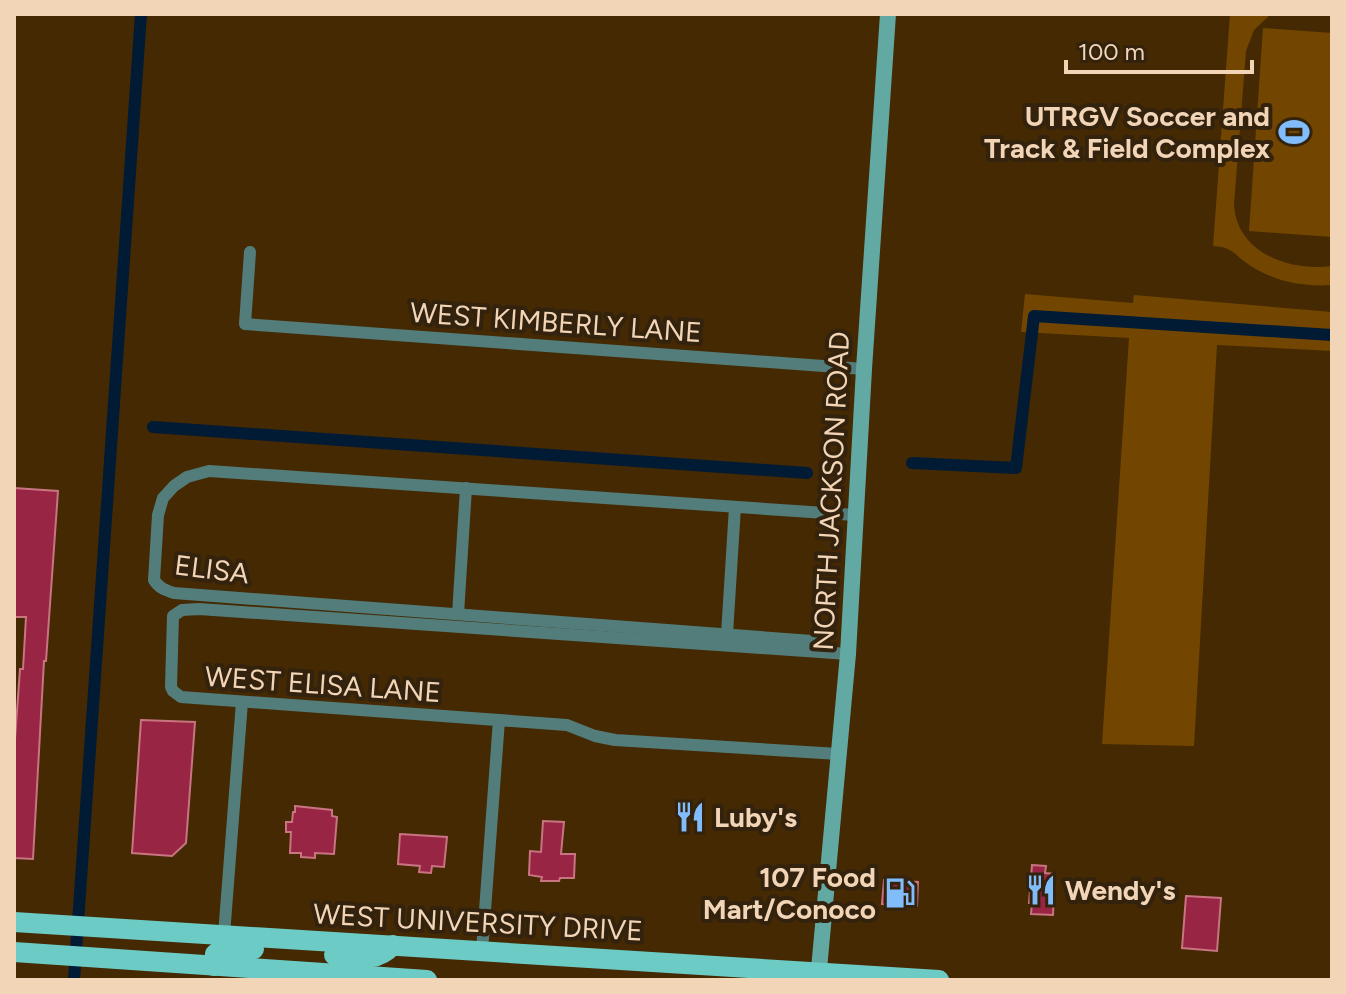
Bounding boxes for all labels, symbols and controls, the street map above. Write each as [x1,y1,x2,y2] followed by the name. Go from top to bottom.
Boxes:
[1066,24,1252,74] scale bar
[1078,37,1145,66] text: 100 m
[984,99,1270,165] place label: UTRGV Soccer and Track & Field Complex
[1277,115,1311,149] sports icon: UTRGV Soccer and Track & Field Complex
[409,295,703,349] street label: WEST KIMBERLY LANE
[806,331,856,651] street label: NORTH JACKSON ROAD
[173,548,251,590] street label: ELISA
[204,659,442,709] street label: WEST ELISA LANE
[673,800,707,834] restaurant icon: Luby's
[714,800,797,834] place label: Luby's
[703,860,876,926] place label: 107 Food Mart/Conoco
[1024,873,1058,907] restaurant icon: Wendy's
[1065,873,1176,907] place label: Wendy's
[883,876,917,910] fuel station icon: 107 Food Mart/Conoco
[312,896,644,948] street label: WEST UNIVERSITY DRIVE

